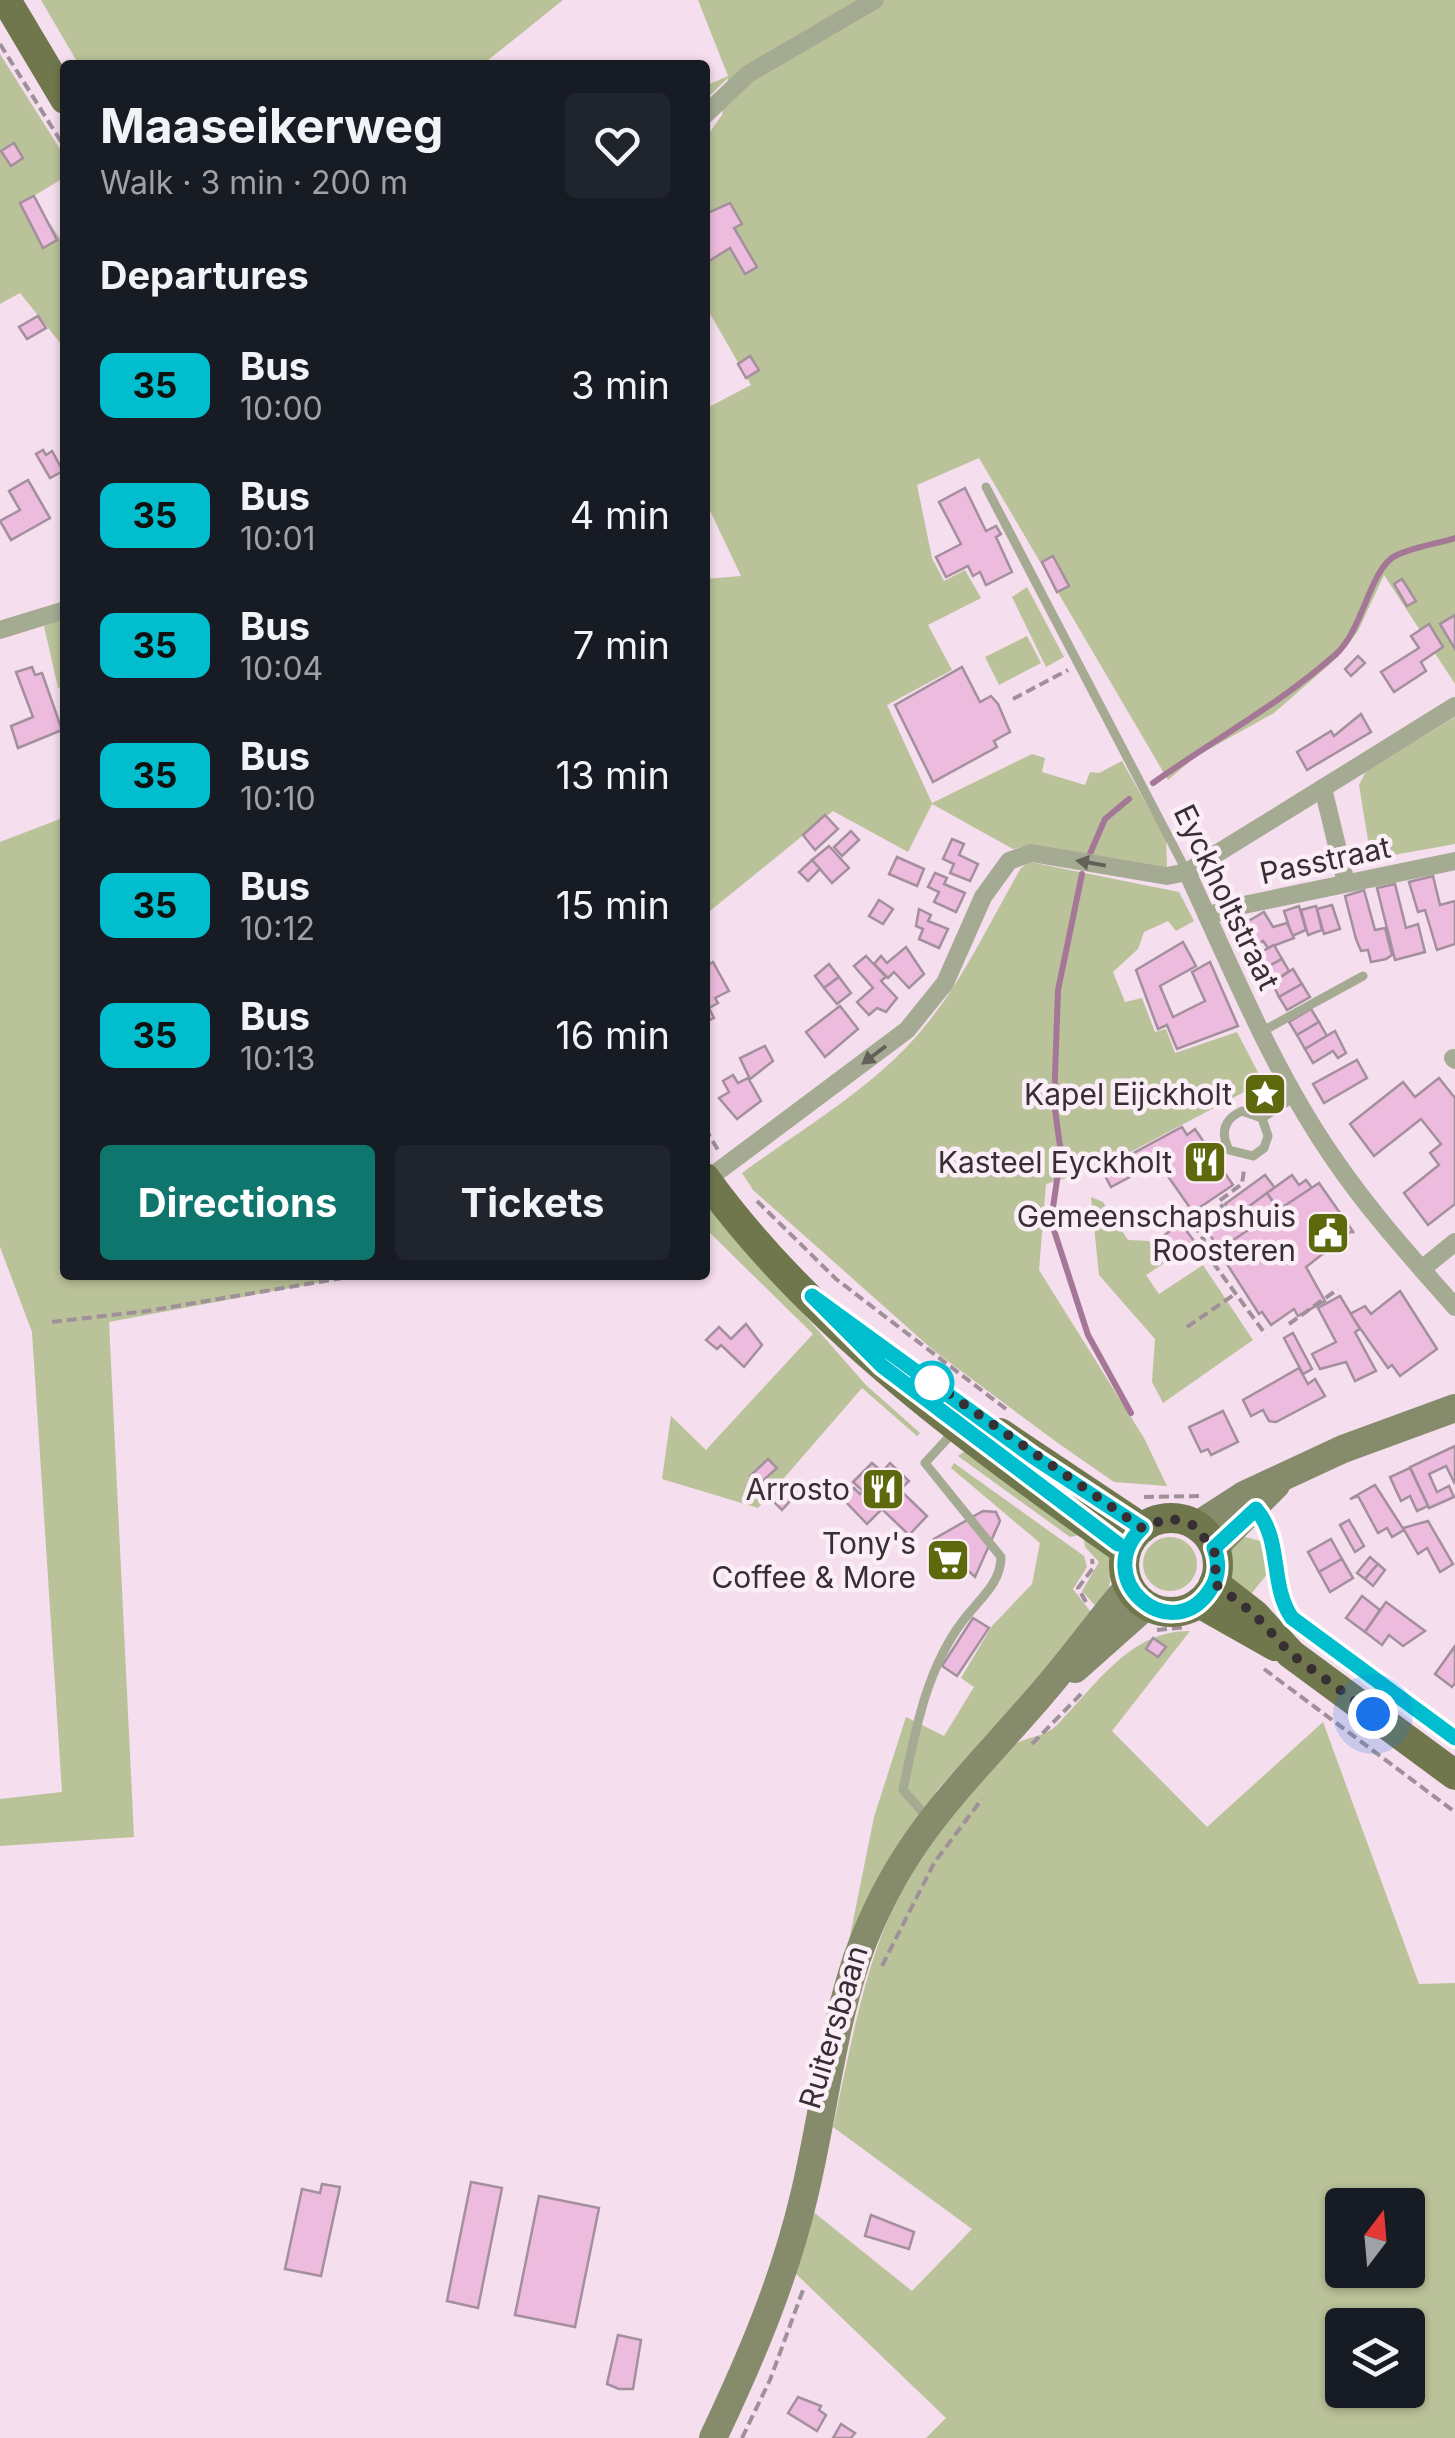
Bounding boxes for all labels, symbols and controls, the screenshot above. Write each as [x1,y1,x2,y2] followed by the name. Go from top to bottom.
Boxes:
[565,93,670,198] button: heart
[100,96,443,155] text: Maaseikerweg
[100,163,408,202] text: Walk · 3 min · 200 m
[100,252,309,298] text: Departures
[240,343,310,389] text: Bus
[571,362,670,408] text: 3 min
[133,364,177,406] text: 35
[240,389,323,428] text: 10:00
[240,473,310,519] text: Bus
[570,492,670,538] text: 4 min
[133,494,177,536] text: 35
[240,519,316,558] text: 10:01
[240,603,310,649] text: Bus
[573,622,670,668] text: 7 min
[133,624,177,666] text: 35
[240,649,323,688] text: 10:04
[240,733,310,779] text: Bus
[555,752,670,798] text: 13 min
[133,754,177,796] text: 35
[240,779,316,818] text: 10:10
[1167,799,1287,996] street label: Eyckholtstraat
[1257,829,1394,891] street label: Passtraat
[1075,855,1106,871] one-way arrow
[240,863,310,909] text: Bus
[556,882,670,928] text: 15 min
[133,884,177,926] text: 35
[240,909,315,948] text: 10:12
[240,993,310,1039] text: Bus
[555,1012,670,1058] text: 16 min
[133,1014,177,1056] text: 35
[240,1039,315,1078] text: 10:13
[861,1045,887,1065] one-way arrow
[1242,1071,1288,1117] place icon: Kapel Eijckholt
[1024,1076,1232,1112] place label: Kapel Eijckholt
[1182,1139,1228,1185] restaurant icon: Kasteel Eyckholt
[938,1144,1172,1180] place label: Kasteel Eyckholt
[100,1145,375,1260] button: Directions
[395,1145,670,1260] button: Tickets
[1017,1198,1296,1268] place label: Gemeenschapshuis Roosteren
[1305,1210,1351,1256] public building icon: Gemeenschapshuis Roosteren
[911,1362,953,1404] unlabelled marker
[860,1466,906,1512] restaurant icon: Arrosto
[745,1471,850,1507] place label: Arrosto
[711,1525,916,1595] place label: Tony's Coffee & More
[925,1537,971,1583] supermarket icon: Tony's Coffee & More
[1348,1689,1398,1739] your location
[791,1941,875,2113] street label: Ruitersbaan
[1325,2188,1425,2288] north arrow
[1325,2188,1425,2408] map controls
[1325,2308,1425,2408] button: layers

